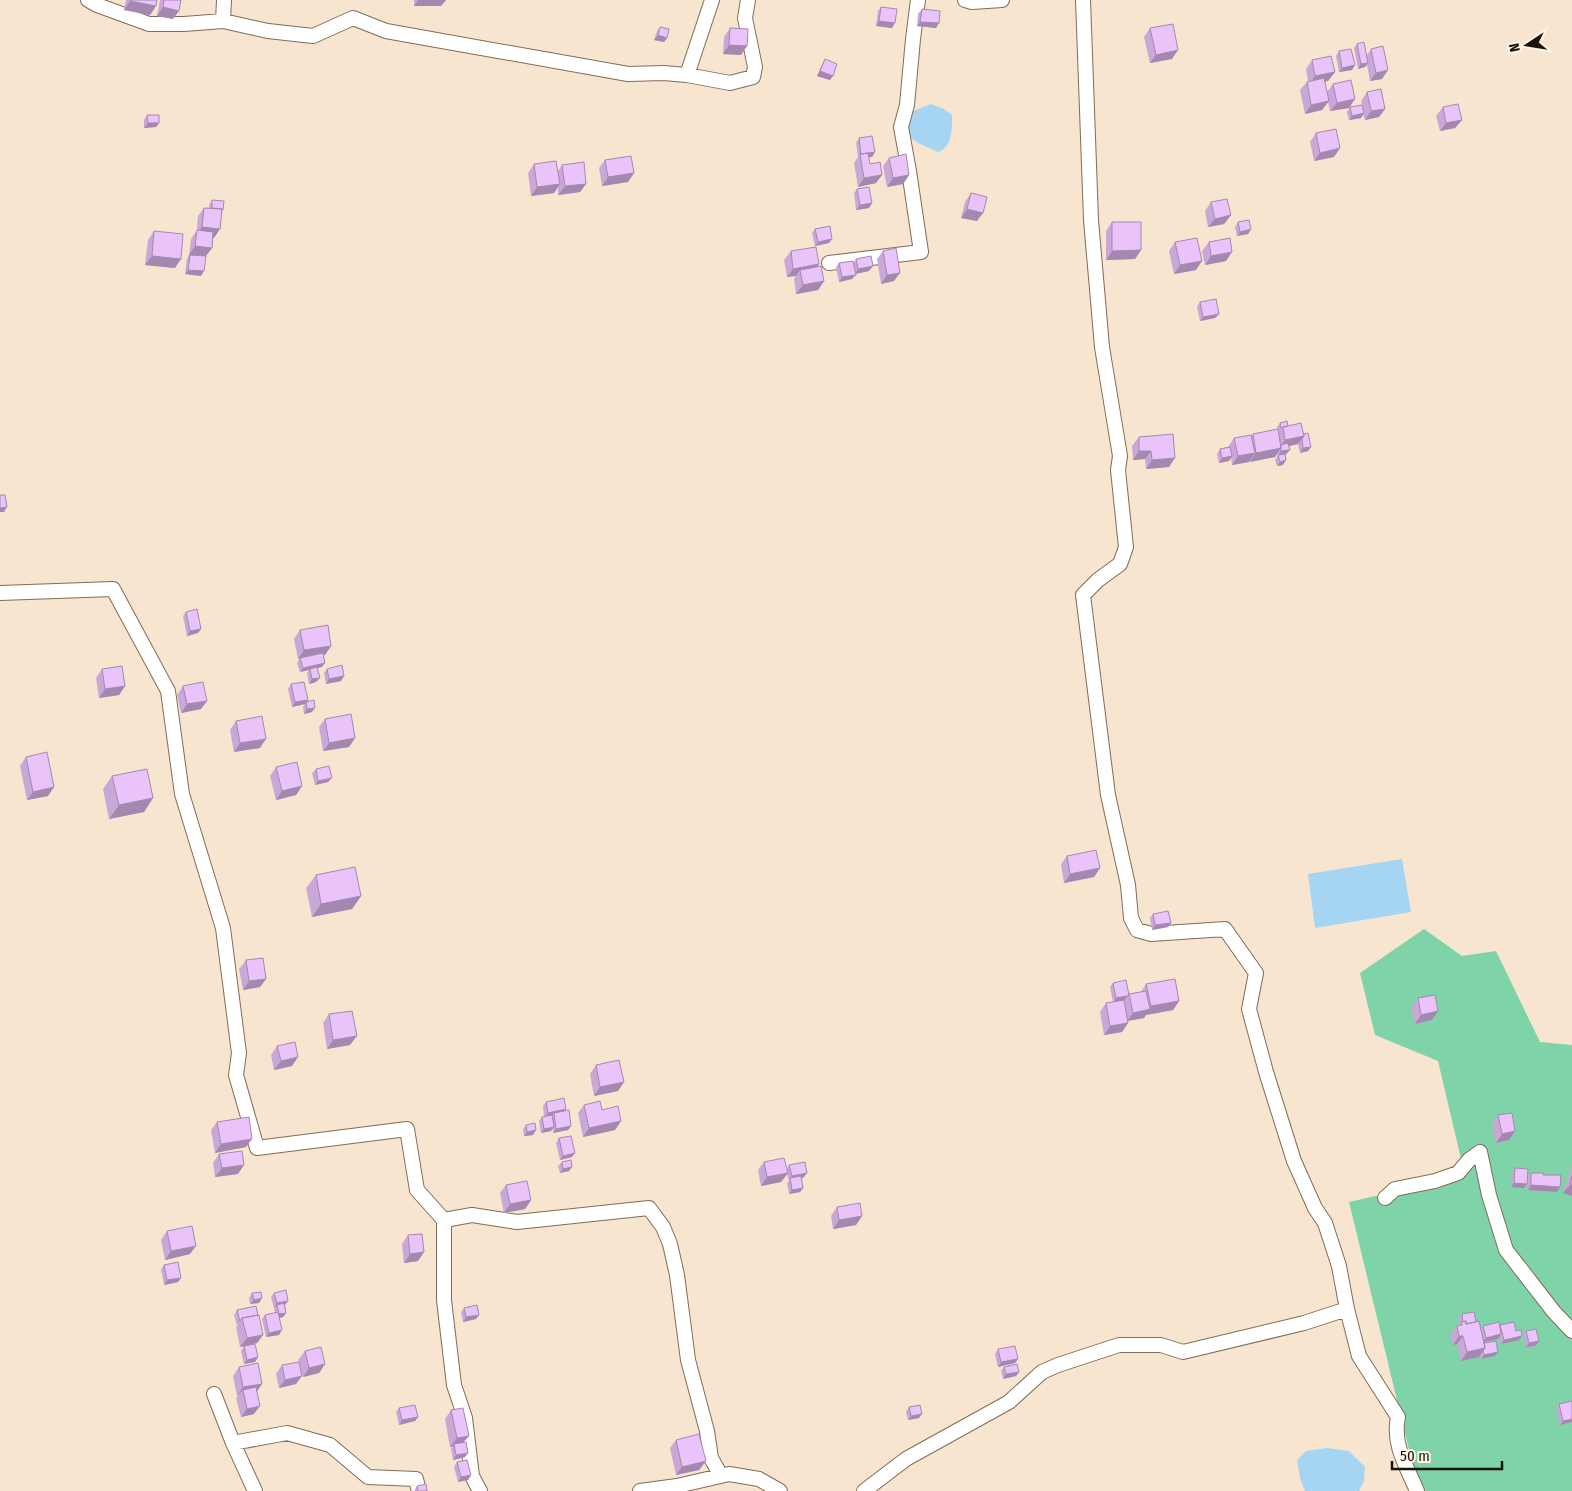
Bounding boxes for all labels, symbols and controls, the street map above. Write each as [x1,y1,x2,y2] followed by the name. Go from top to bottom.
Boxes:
[1502,20,1552,70] north arrow
[1506,42,1524,53] text: N
[1392,1438,1502,1470] scale bar
[1400,1447,1430,1465] text: 50 m

